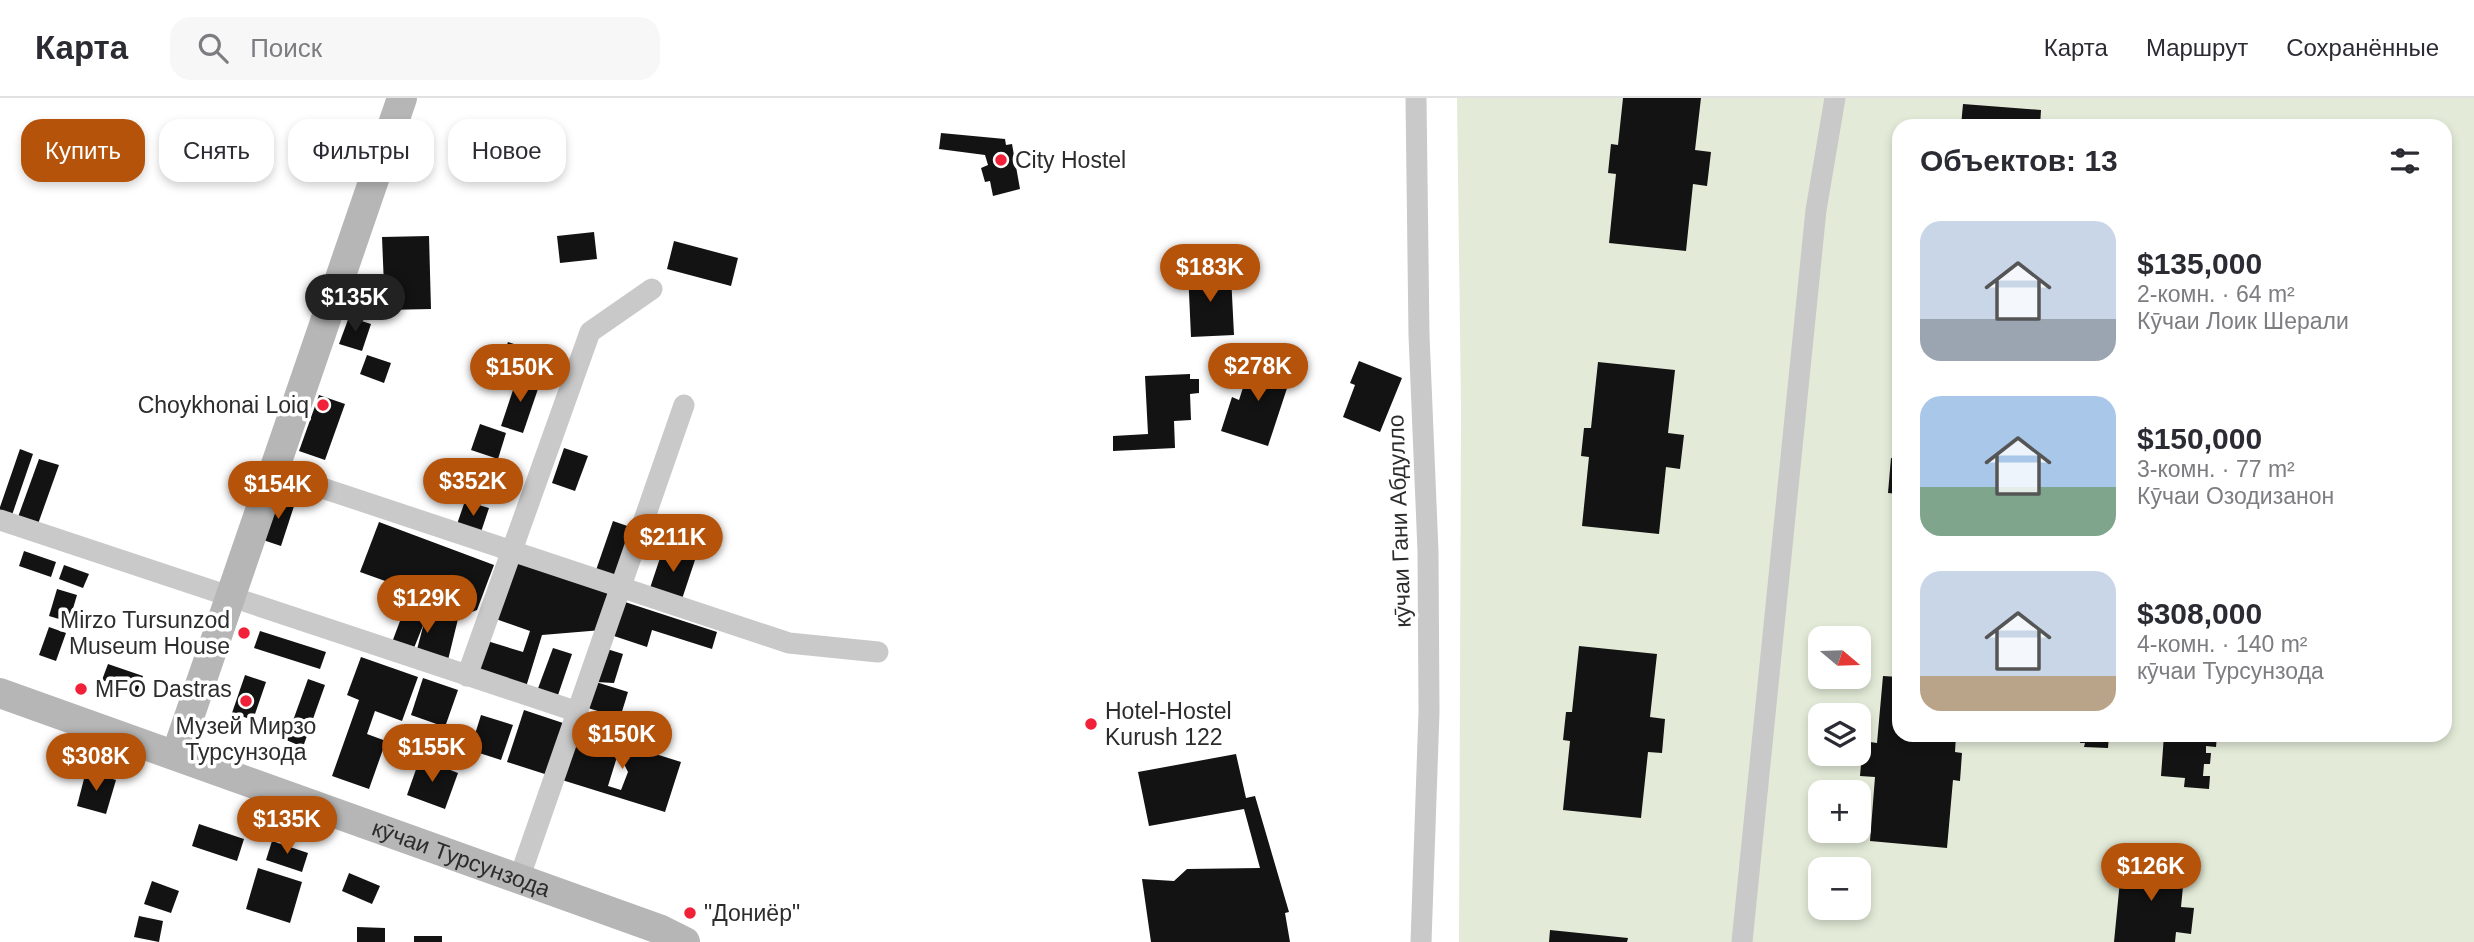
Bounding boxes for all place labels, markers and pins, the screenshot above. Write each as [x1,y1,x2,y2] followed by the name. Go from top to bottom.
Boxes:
[1015,147,1126,173] place label: City Hostel
[993,152,1009,168] marker: City Hostel
[1161,244,1259,304] pin: $183K
[306,274,404,334] pin: $135K
[471,344,569,404] pin: $150K
[1209,344,1307,403] pin: $278K
[138,392,309,418] place label: Choykhonai Loiq
[315,397,331,413] marker: Choykhonai Loiq
[424,458,522,518] pin: $352K
[229,462,327,521] pin: $154K
[624,514,722,574] pin: $211K
[378,575,476,635] pin: $129K
[60,607,230,659] place label: Mirzo Tursunzod Museum House
[236,625,252,641] marker: Mirzo Tursunzod Museum House
[95,676,232,702] place label: MFO Dastras
[73,681,89,697] marker: MFO Dastras
[238,693,254,709] marker: Музей Мирзо Турсунзода
[1105,698,1232,750] place label: Hotel-Hostel Kurush 122
[573,712,671,771] pin: $150K
[176,713,316,765] place label: Музей Мирзо Турсунзода
[1083,716,1099,732] marker: Hotel-Hostel Kurush 122
[383,724,481,784] pin: $155K
[47,734,145,793] pin: $308K
[238,796,336,856] pin: $135K
[2102,844,2200,903] pin: $126K
[704,900,800,926] place label: "Дониёр"
[682,905,698,921] marker: "Дониёр"

